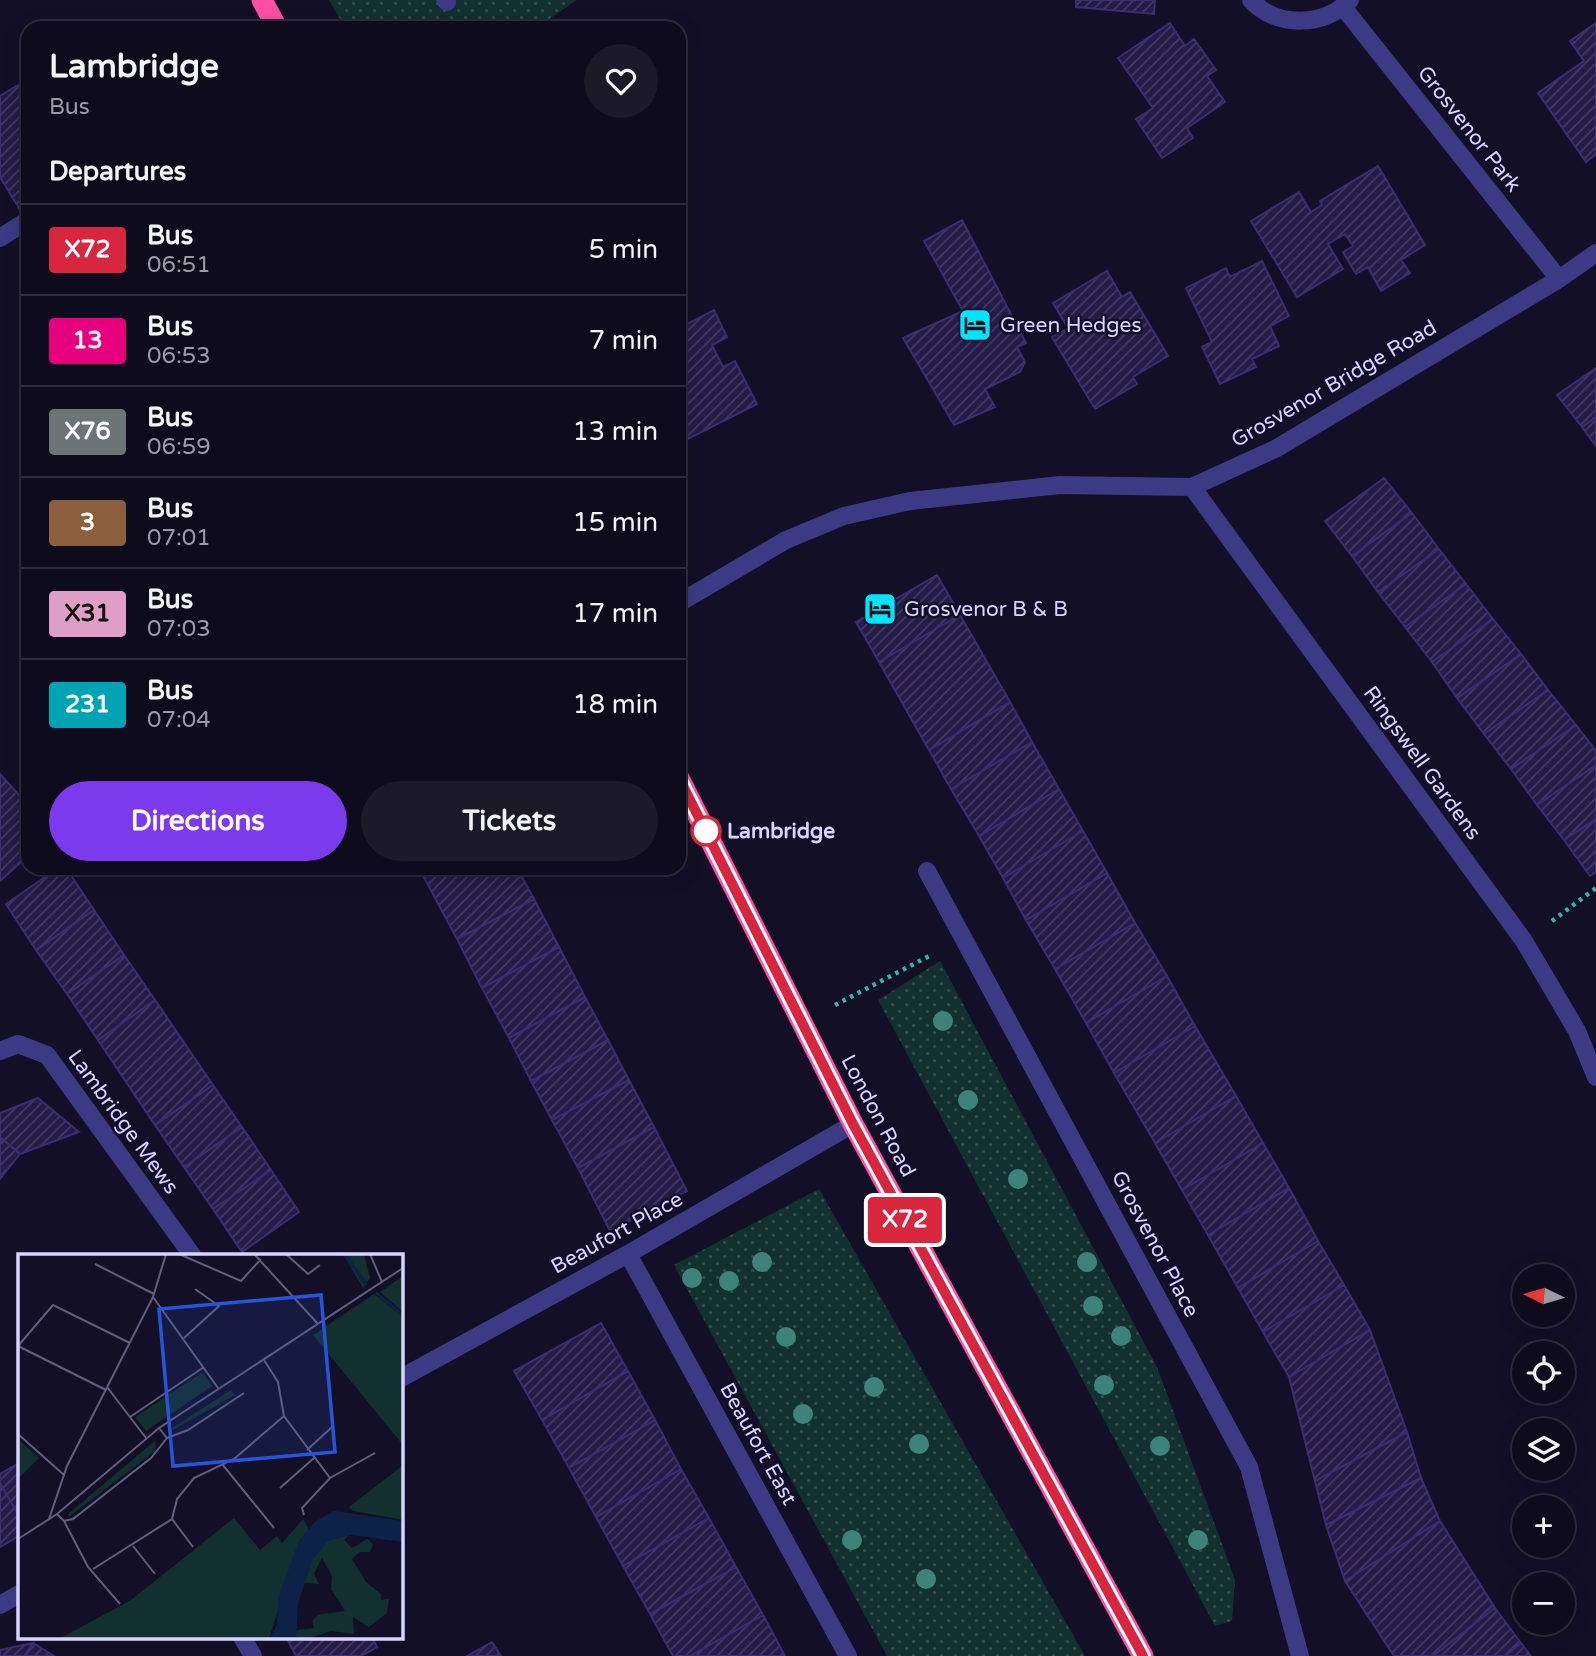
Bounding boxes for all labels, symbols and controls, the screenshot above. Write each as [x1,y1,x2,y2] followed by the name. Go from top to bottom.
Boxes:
[584,44,658,118] button: heart
[49,47,219,86] text: Lambridge
[1412,61,1526,197] street label: Grosvenor Park
[49,93,90,121] text: Bus
[49,156,186,187] text: Departures
[147,220,193,251] text: Bus
[589,234,658,265] text: 5 min
[64,235,111,264] text: X72
[147,251,211,279] text: 06:51
[956,306,994,344] hotel icon: Green Hedges
[147,311,193,342] text: Bus
[1000,313,1142,338] place label: Green Hedges
[1227,315,1441,453] street label: Grosvenor Bridge Road
[589,325,658,356] text: 7 min
[72,326,103,355] text: 13
[147,342,211,370] text: 06:53
[147,402,193,433] text: Bus
[572,416,658,447] text: 13 min
[64,417,111,446] text: X76
[147,433,211,461] text: 06:59
[147,493,193,524] text: Bus
[572,507,658,538] text: 15 min
[80,508,95,537] text: 3
[147,524,211,552] text: 07:01
[147,584,193,615] text: Bus
[861,590,899,628] hotel icon: Grosvenor B & B
[904,597,1068,622] place label: Grosvenor B & B
[572,598,658,629] text: 17 min
[64,599,111,628] text: X31
[147,615,211,643] text: 07:03
[147,675,193,706] text: Bus
[1358,681,1486,845] street label: Ringswell Gardens
[572,689,658,720] text: 18 min
[65,690,110,719] text: 231
[147,706,211,734] text: 07:04
[49,781,347,861] button: Directions
[361,781,658,861] button: Tickets
[691,816,721,846] marker: Lambridge
[727,819,835,844] place label: Lambridge
[62,1045,184,1199] street label: Lambridge Mews
[835,1051,921,1181] street label: London Road
[1106,1166,1204,1322] street label: Grosvenor Place
[547,1186,687,1279] street label: Beaufort Place
[865,1197,945,1243] line badge: X72
[882,1205,928,1234] text: X72
[18,1254,402,1638] inset map
[1512,1264,1575,1326] north arrow
[1512,1264,1575,1635] map controls
[1512,1341,1575,1404] button: locate
[714,1379,802,1509] street label: Beaufort East
[1512,1418,1575,1481] button: layers
[1512,1495,1575,1558] button: +
[1512,1572,1575,1635] button: −

